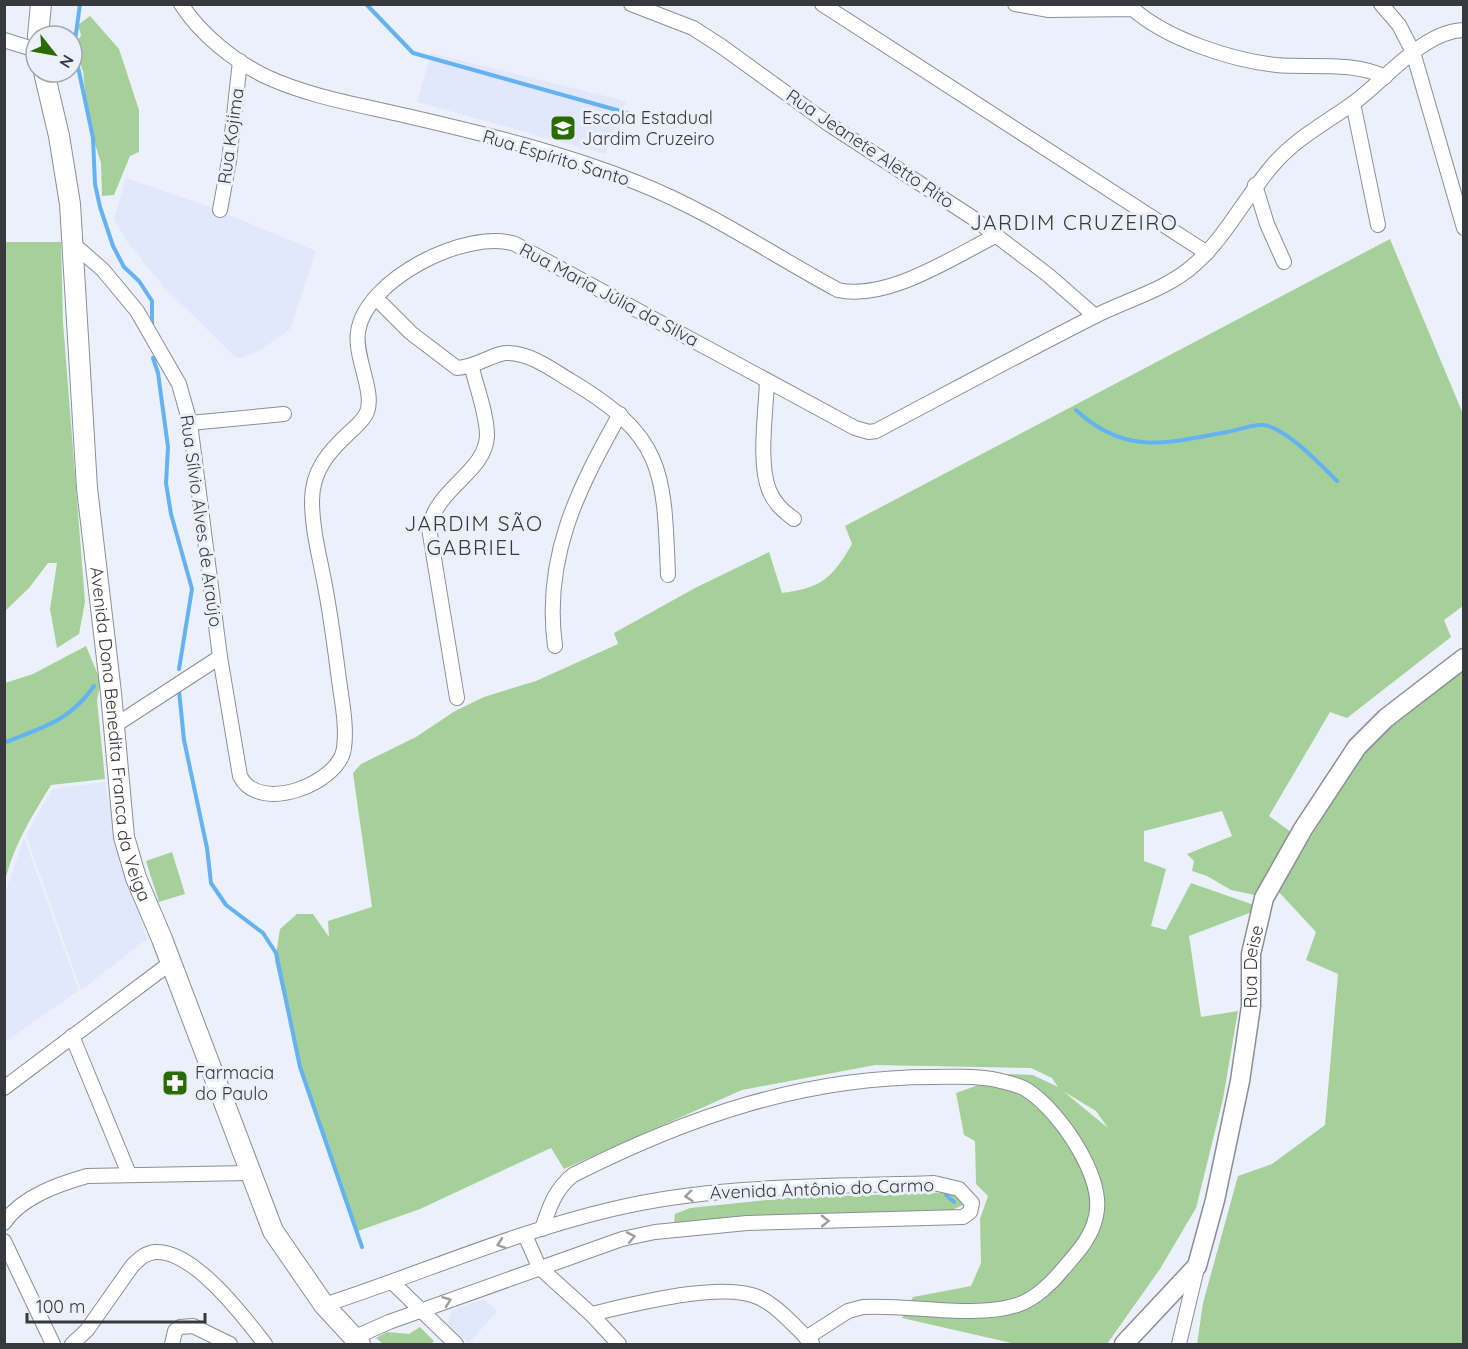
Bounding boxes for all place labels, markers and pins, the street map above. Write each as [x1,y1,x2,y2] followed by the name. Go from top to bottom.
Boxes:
[582,106,715,150] place label: Escola Estadual Jardim Cruzeiro
[548,113,578,143] school or university icon: Escola Estadual Jardim Cruzeiro
[195,1061,274,1105] place label: Farmacia do Paulo
[160,1068,190,1098] pharmacy icon: Farmacia do Paulo

